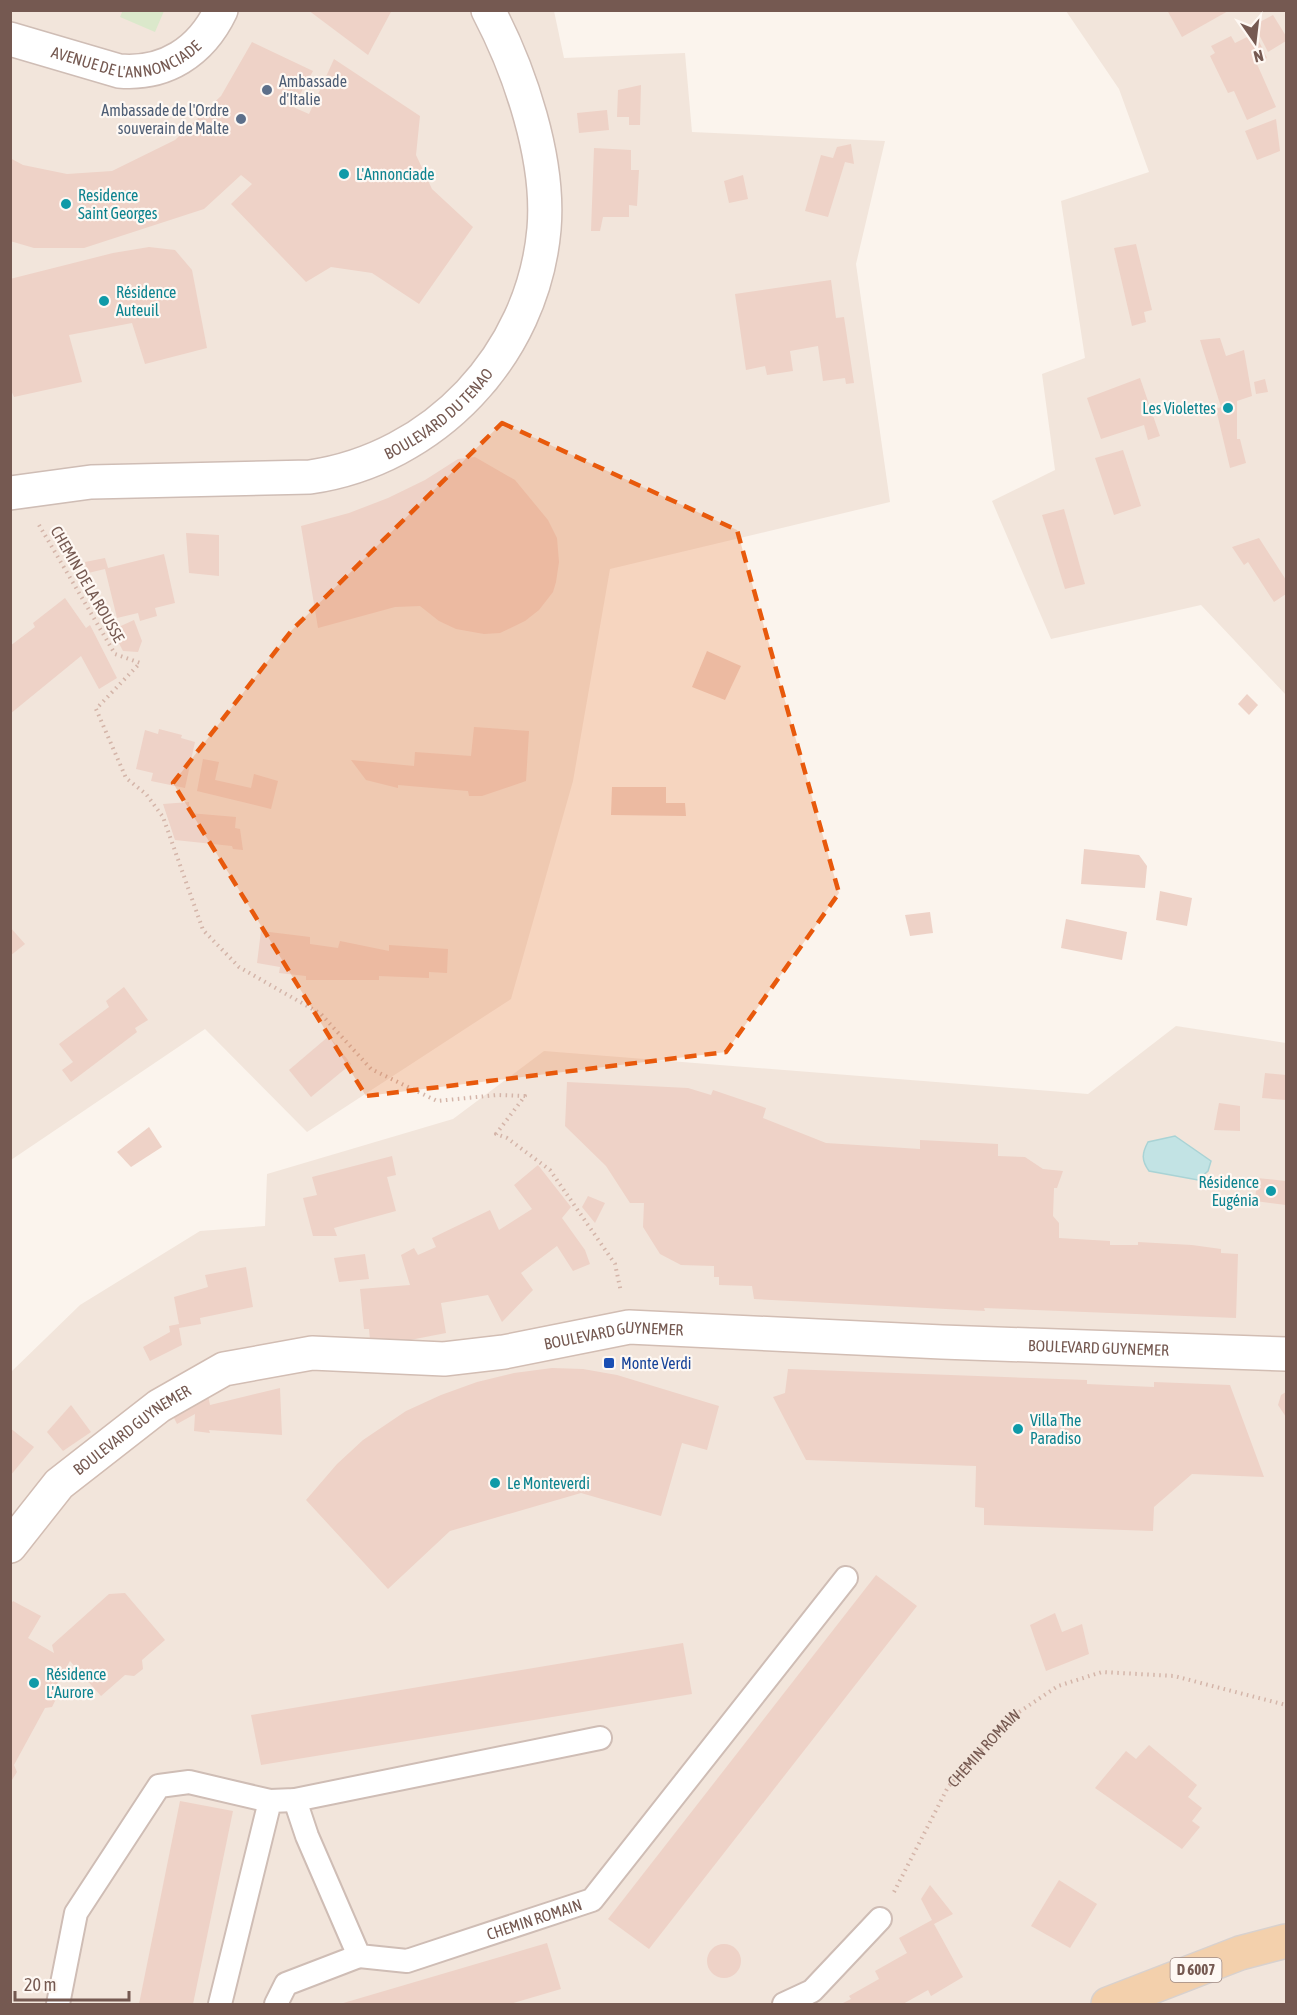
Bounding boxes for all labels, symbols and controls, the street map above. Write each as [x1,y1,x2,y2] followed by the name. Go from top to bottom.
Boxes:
[1225,12,1285,72] north arrow
[49,37,204,80] street label: AVENUE DE L'ANNONCIADE
[1252,47,1265,66] text: N
[279,72,347,108] place label: Ambassade d'Italie
[260,83,274,97] marker: Ambassade d'Italie
[101,101,229,137] place label: Ambassade de l'Ordre souverain de Malte
[234,112,248,126] marker: Ambassade de l'Ordre souverain de Malte
[356,165,435,183] place label: L'Annonciade
[337,167,351,181] marker: L'Annonciade
[78,186,158,223] place label: Residence Saint Georges
[59,197,73,211] marker: Residence Saint Georges
[116,283,176,319] place label: Résidence Auteuil
[97,294,111,308] marker: Résidence Auteuil
[381,365,496,463] street label: BOULEVARD DU TENAO
[1142,399,1216,417] place label: Les Violettes
[1221,401,1235,415] marker: Les Violettes
[47,523,129,645] street label: CHEMIN DE LA ROUSSE
[1199,1173,1259,1210] place label: Résidence Eugénia
[1264,1184,1278,1198] marker: Résidence Eugénia
[542,1318,684,1353] street label: BOULEVARD GUYNEMER
[1028,1336,1169,1359] street label: BOULEVARD GUYNEMER
[621,1354,692,1372] place label: Monte Verdi
[602,1356,616,1370] marker: Monte Verdi
[70,1381,194,1478] street label: BOULEVARD GUYNEMER
[1030,1411,1081,1447] place label: Villa The Paradiso
[1011,1422,1025,1436] marker: Villa The Paradiso
[507,1474,590,1492] place label: Le Monteverdi
[488,1476,502,1490] marker: Le Monteverdi
[46,1665,106,1701] place label: Résidence L'Aurore
[27,1676,41,1690] marker: Résidence L'Aurore
[944,1705,1023,1791] street label: CHEMIN ROMAIN
[484,1895,584,1943] street label: CHEMIN ROMAIN
[1170,1958,1222,1982] road number: D 6007
[15,1964,129,2002] scale bar
[24,1974,56,1995] text: 20 m

